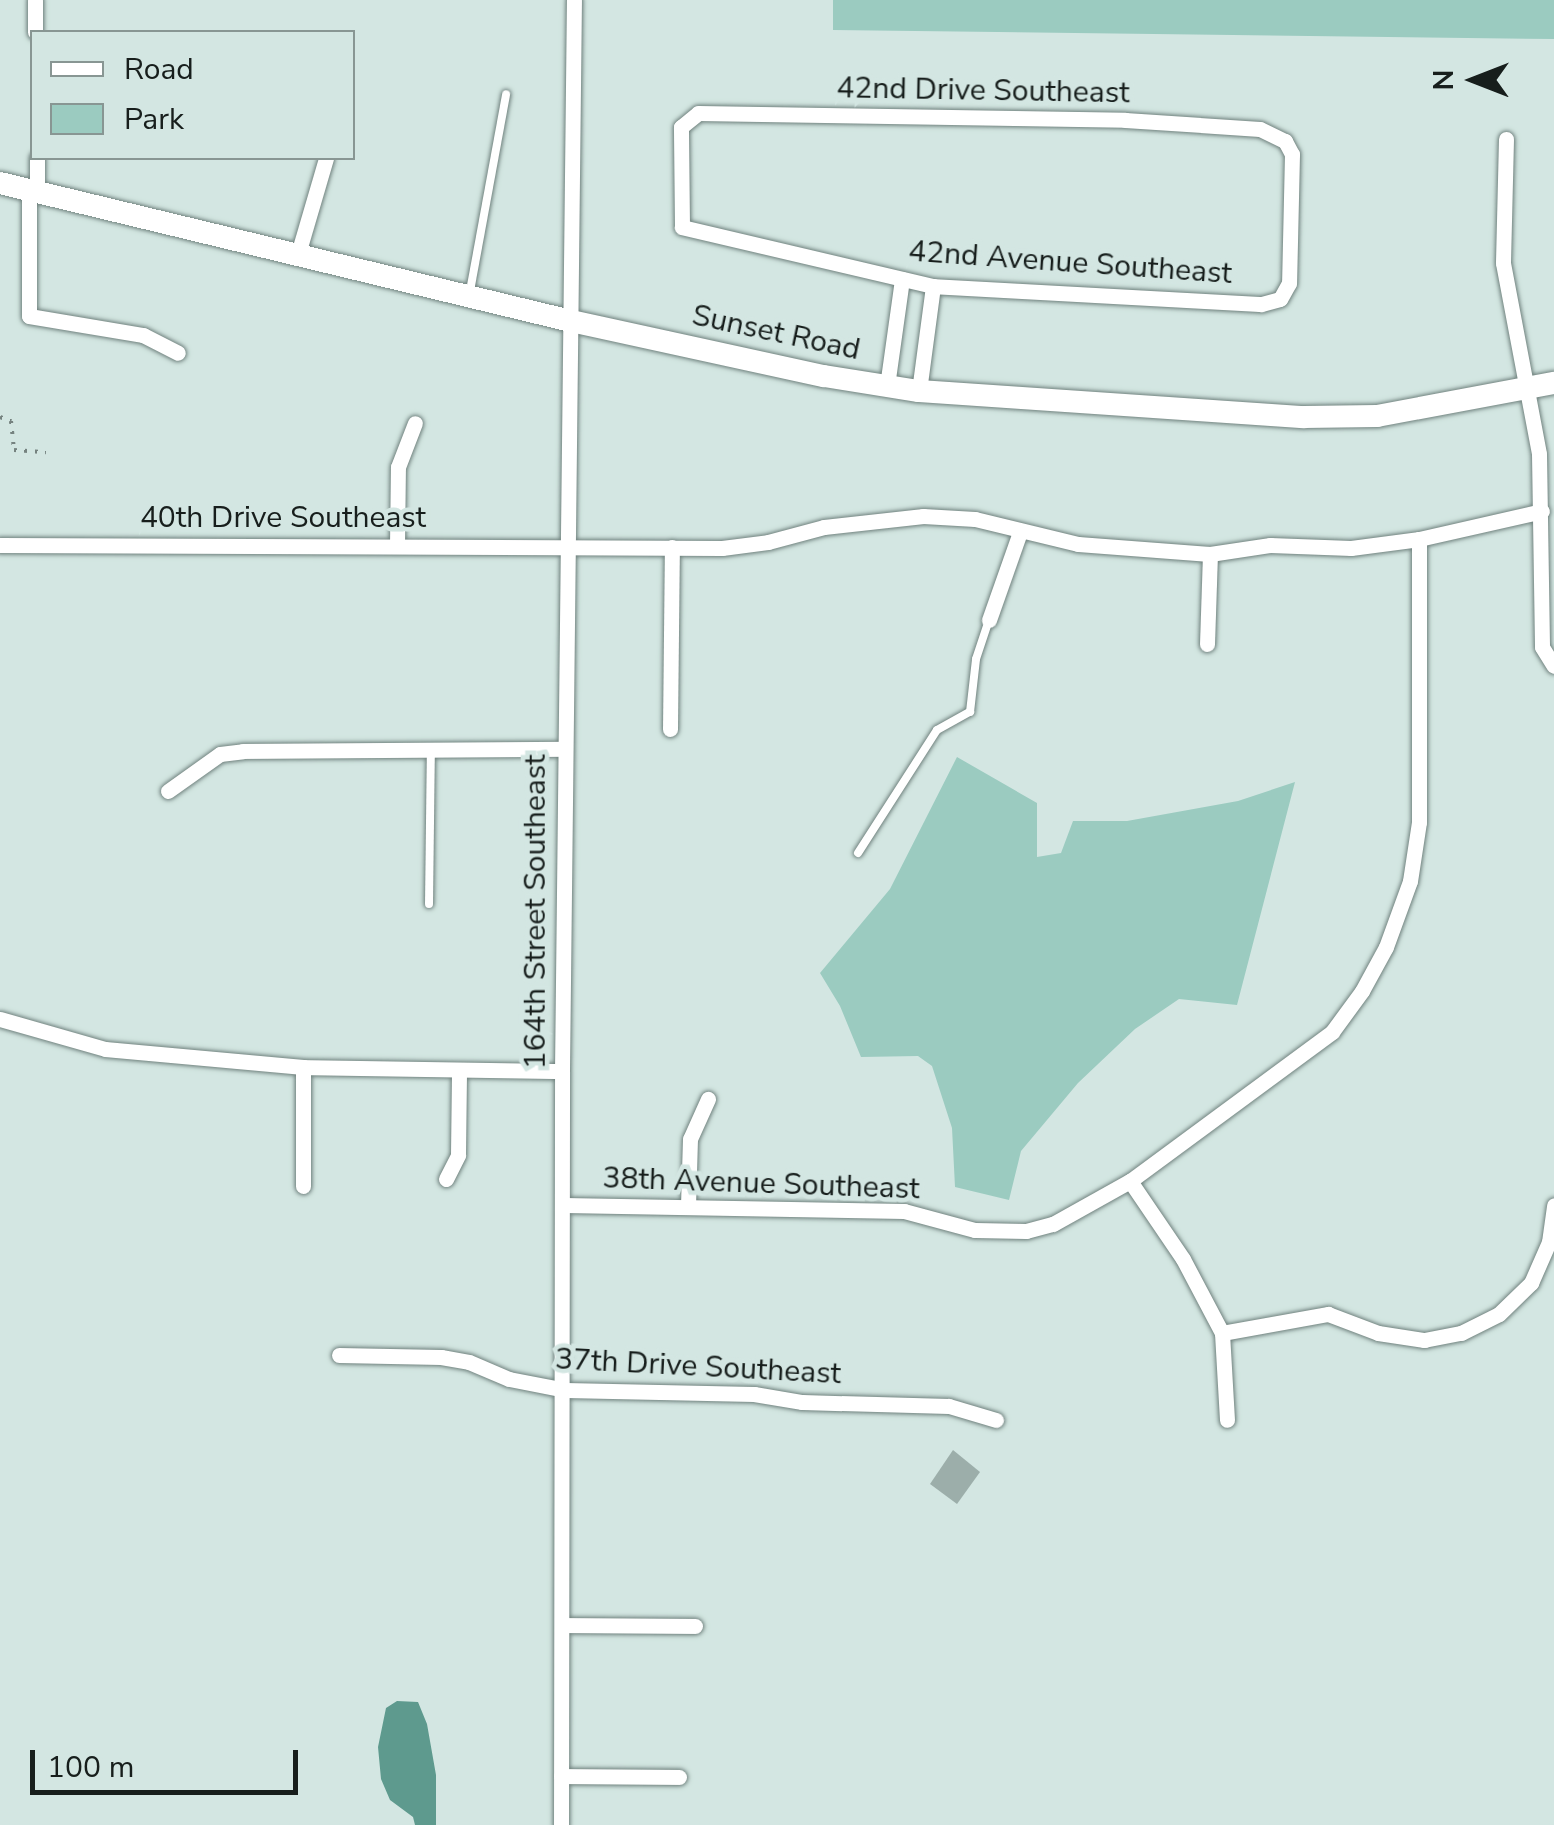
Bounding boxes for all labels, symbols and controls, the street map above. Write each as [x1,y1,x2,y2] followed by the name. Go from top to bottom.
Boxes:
[30,30,355,160] legend
[1424,30,1524,130] north arrow
[124,49,194,90] text: Road
[836,70,1130,112] street label: 42nd Drive Southeast
[1425,70,1463,90] text: N
[124,99,184,140] text: Park
[907,234,1233,292] street label: 42nd Avenue Southeast
[689,298,863,368] street label: Sunset Road
[140,500,426,536] street label: 40th Drive Southeast
[518,755,554,1069] street label: 164th Street Southeast
[602,1160,920,1208] street label: 38th Avenue Southeast
[554,1342,842,1392] street label: 37th Drive Southeast
[35,1730,302,1792] scale bar
[47,1747,134,1788] text: 100 m

